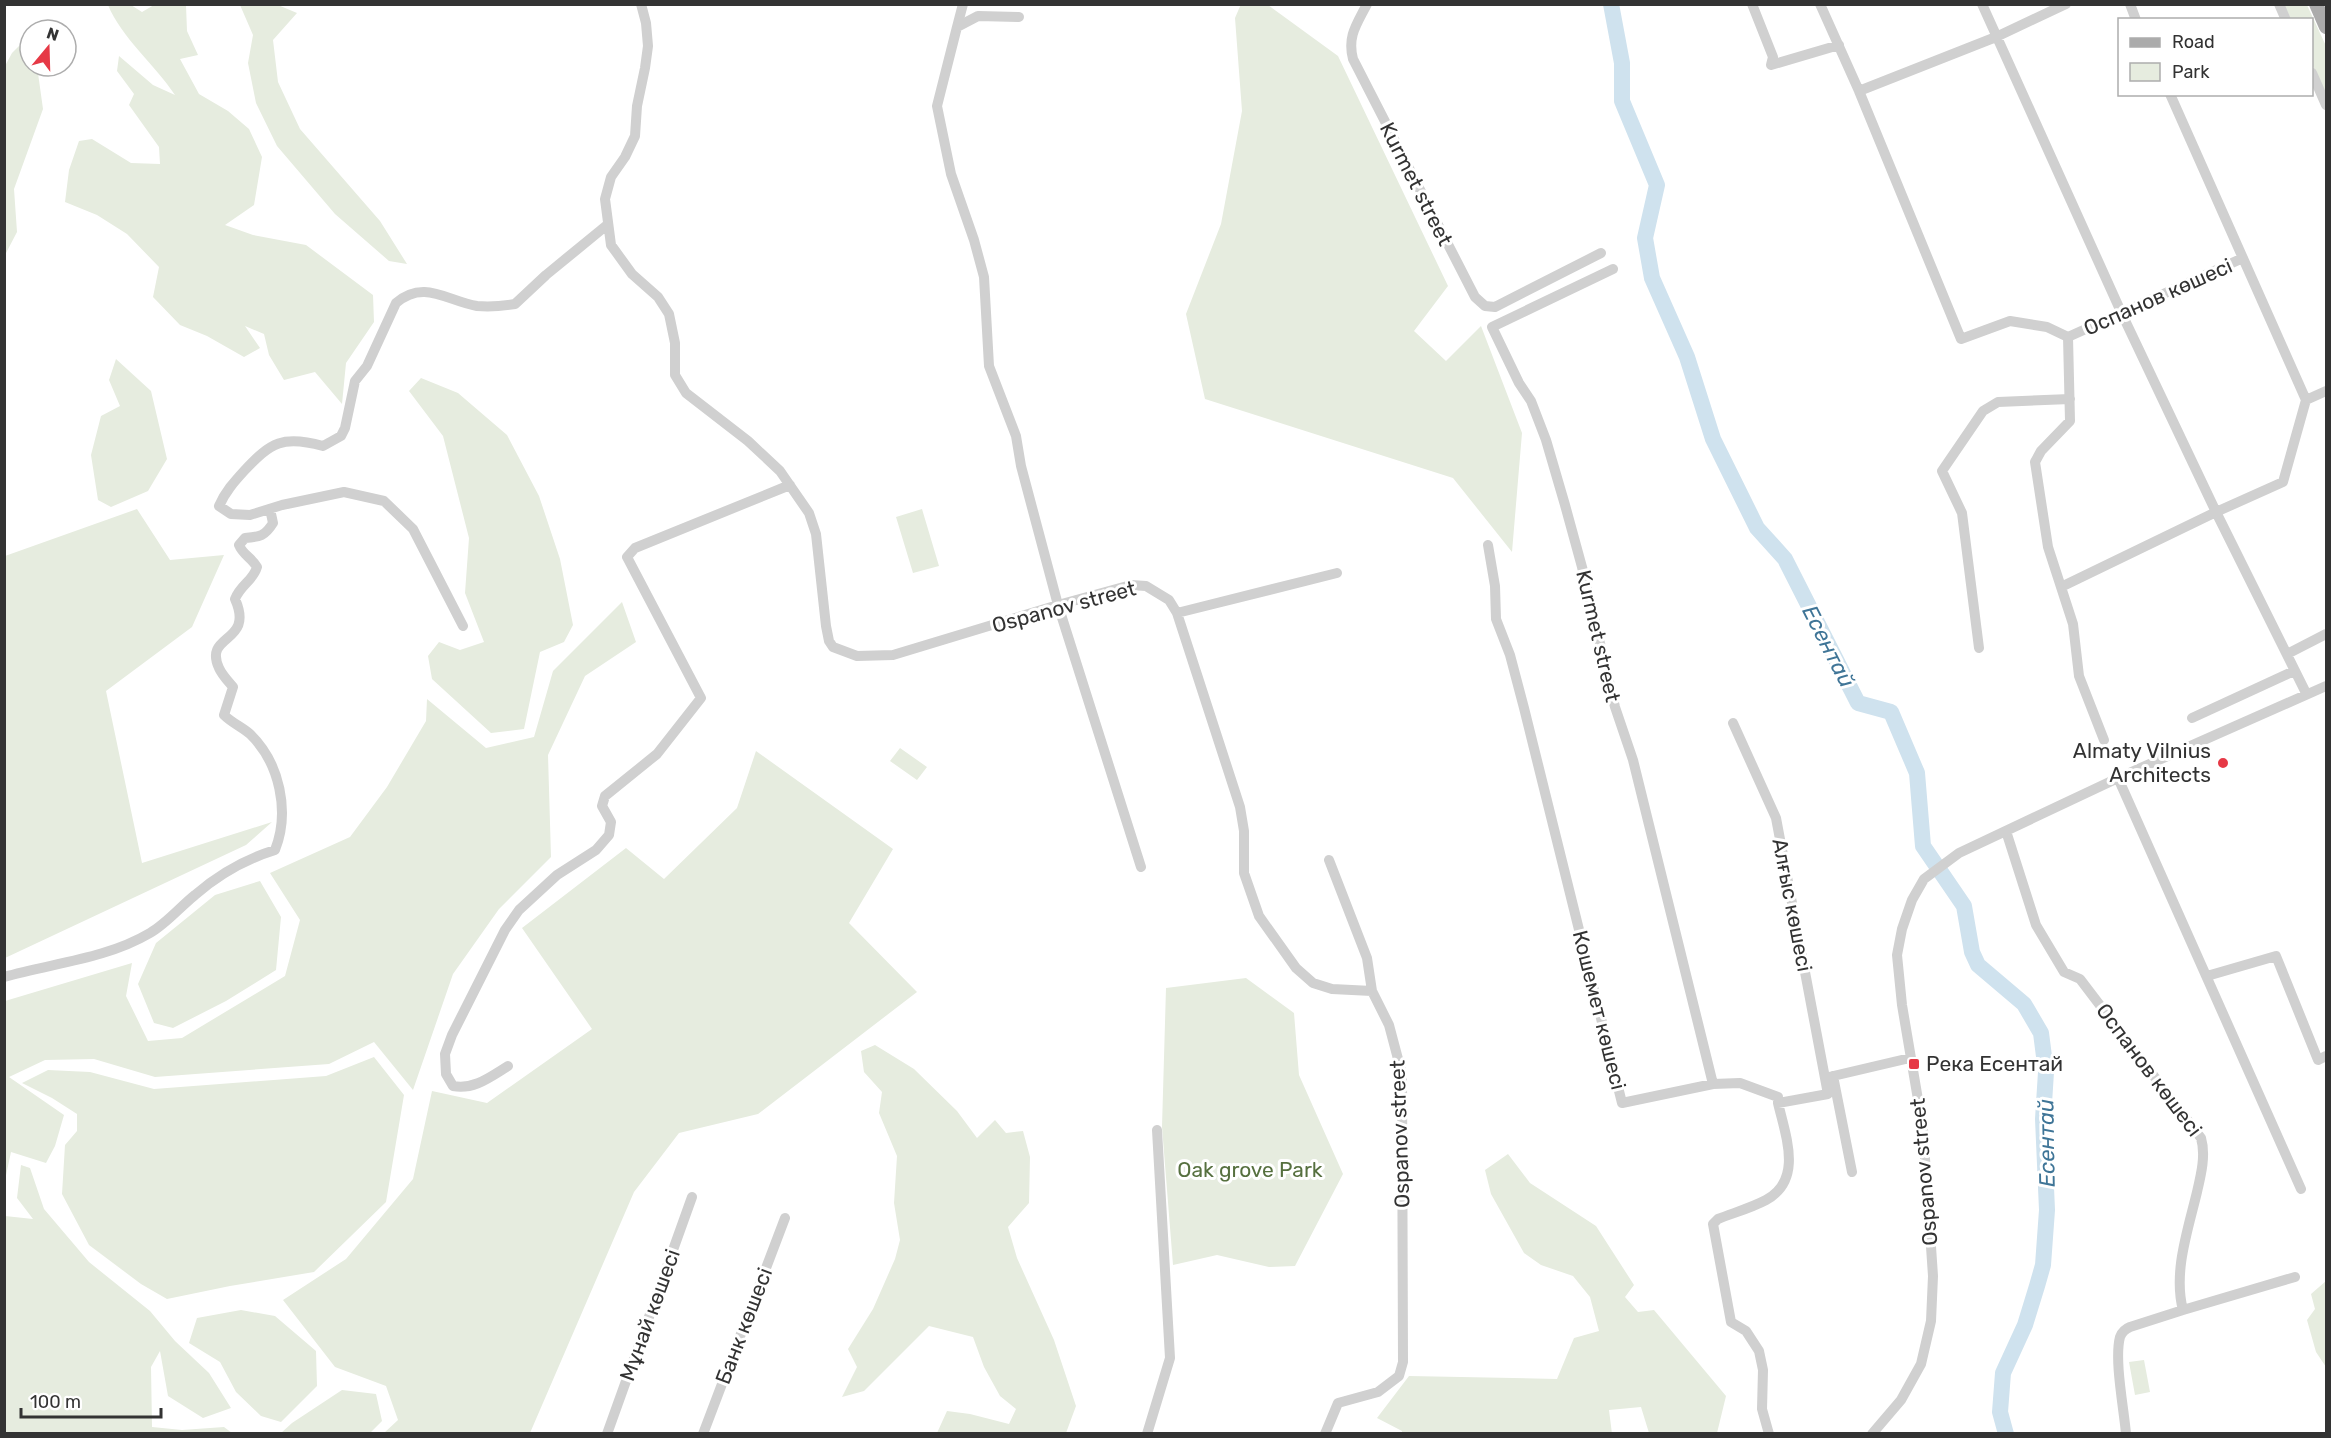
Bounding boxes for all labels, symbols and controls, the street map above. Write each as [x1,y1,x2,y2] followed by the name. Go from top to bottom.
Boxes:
[18,18,78,78] north arrow
[2118,18,2313,96] legend
[44,23,61,45] text: N
[2172,31,2215,53] text: Road
[2172,61,2210,83] text: Park
[1375,118,1458,250] street label: Kurmet street
[2080,253,2236,340] street label: Оспанов көшесі
[1571,567,1626,704] street label: Kurmet street
[989,575,1139,638] street label: Ospanov street
[1796,601,1861,692] water label: Есентай
[2073,738,2211,787] place label: Almaty Vilnius Architects
[2216,756,2230,770] marker: Almaty Vilnius Architects
[1767,836,1818,974] street label: Алғыс көшесі
[1568,928,1631,1092] street label: Кошемет көшесі
[2091,998,2207,1141] street label: Оспанов көшесі
[1926,1051,2063,1076] place label: Река Есентай
[1907,1057,1921,1071] marker: Река Есентай
[1384,1060,1415,1208] street label: Ospanov street
[1905,1097,1942,1247] street label: Ospanov street
[2032,1099,2061,1187] water label: Есентай
[1177,1157,1323,1182] park label: Oak grove Park
[614,1246,685,1384] street label: Мұнай көшесі
[710,1264,777,1387] street label: Банк көшесі
[21,1381,160,1419] scale bar
[30,1391,81,1413] text: 100 m

